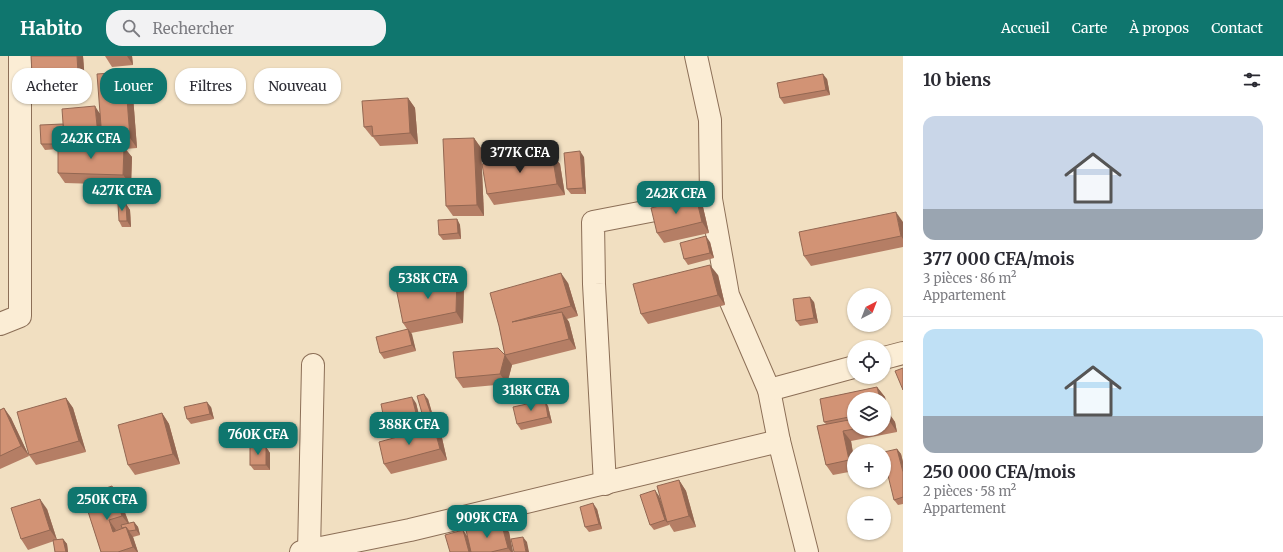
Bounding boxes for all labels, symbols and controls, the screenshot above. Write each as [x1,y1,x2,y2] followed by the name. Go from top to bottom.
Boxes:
[106,10,386,46] search box
[20,16,82,40] text: Habito
[120,17,142,39] icon: search
[152,19,234,38] text: Rechercher
[1001,19,1050,37] text: Accueil
[1072,19,1107,37] text: Carte
[1129,19,1189,37] text: À propos
[1211,19,1263,37] text: Contact
[12,68,92,104] chip: Acheter
[100,68,167,104] chip: Louer
[175,68,246,104] chip: Filtres
[254,68,341,104] chip: Nouveau
[923,69,991,91] text: 10 biens
[1241,69,1263,91] icon: filters
[50,126,132,160] pin: 242K CFA
[61,130,121,147] text: 242K CFA
[479,140,561,174] pin: 377K CFA
[1057,142,1129,214] icon: home
[490,144,550,161] text: 377K CFA
[81,178,163,212] pin: 427K CFA
[635,181,717,215] pin: 242K CFA
[92,182,152,199] text: 427K CFA
[646,185,706,202] text: 242K CFA
[923,248,1075,270] text: 377 000 CFA/mois
[387,266,469,300] pin: 538K CFA
[398,270,458,287] text: 538K CFA
[923,270,1016,287] text: 3 pièces · 86 m²
[923,287,1006,304] text: Appartement
[847,288,891,332] north arrow
[847,288,891,540] map controls
[847,340,891,384] button: locate
[1057,355,1129,427] icon: home
[490,378,572,412] pin: 318K CFA
[502,382,560,399] text: 318K CFA
[847,392,891,436] button: layers
[368,412,450,446] pin: 388K CFA
[379,416,439,433] text: 388K CFA
[217,422,299,456] pin: 760K CFA
[228,426,288,443] text: 760K CFA
[847,444,891,488] button: +
[923,461,1076,483] text: 250 000 CFA/mois
[923,483,1016,500] text: 2 pièces · 58 m²
[66,487,148,521] pin: 250K CFA
[77,491,137,508] text: 250K CFA
[847,496,891,540] button: −
[923,500,1006,517] text: Appartement
[446,505,528,539] pin: 909K CFA
[456,509,518,526] text: 909K CFA

